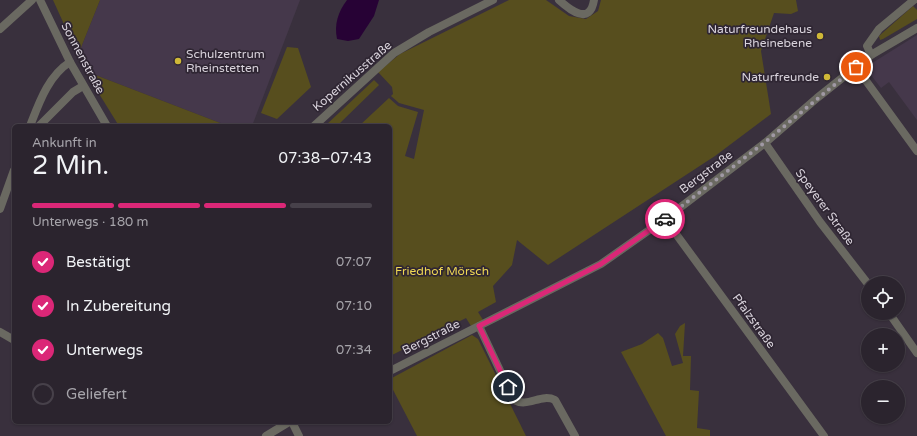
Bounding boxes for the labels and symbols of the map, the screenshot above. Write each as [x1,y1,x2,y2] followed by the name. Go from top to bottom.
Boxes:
[58,20,108,96] street label: Sonnenstraße
[707,22,812,50] place label: Naturfreundehaus Rheinebene
[815,31,825,41] marker: Naturfreundehaus Rheinebene
[310,38,394,114] street label: Kopernikusstraße
[186,47,265,75] place label: Schulzentrum Rheinstetten
[839,50,873,84] pin
[173,56,183,66] marker: Schulzentrum Rheinstetten
[742,70,819,84] place label: Naturfreunde
[822,72,832,82] marker: Naturfreunde
[677,147,735,196] street label: Bergstraße
[793,166,857,248] street label: Speyerer Straße
[645,199,685,239] courier
[395,264,489,278] park label: Friedhof Mörsch
[730,291,779,351] street label: Pfalzstraße
[400,316,462,357] street label: Bergstraße
[491,370,525,404] pin

